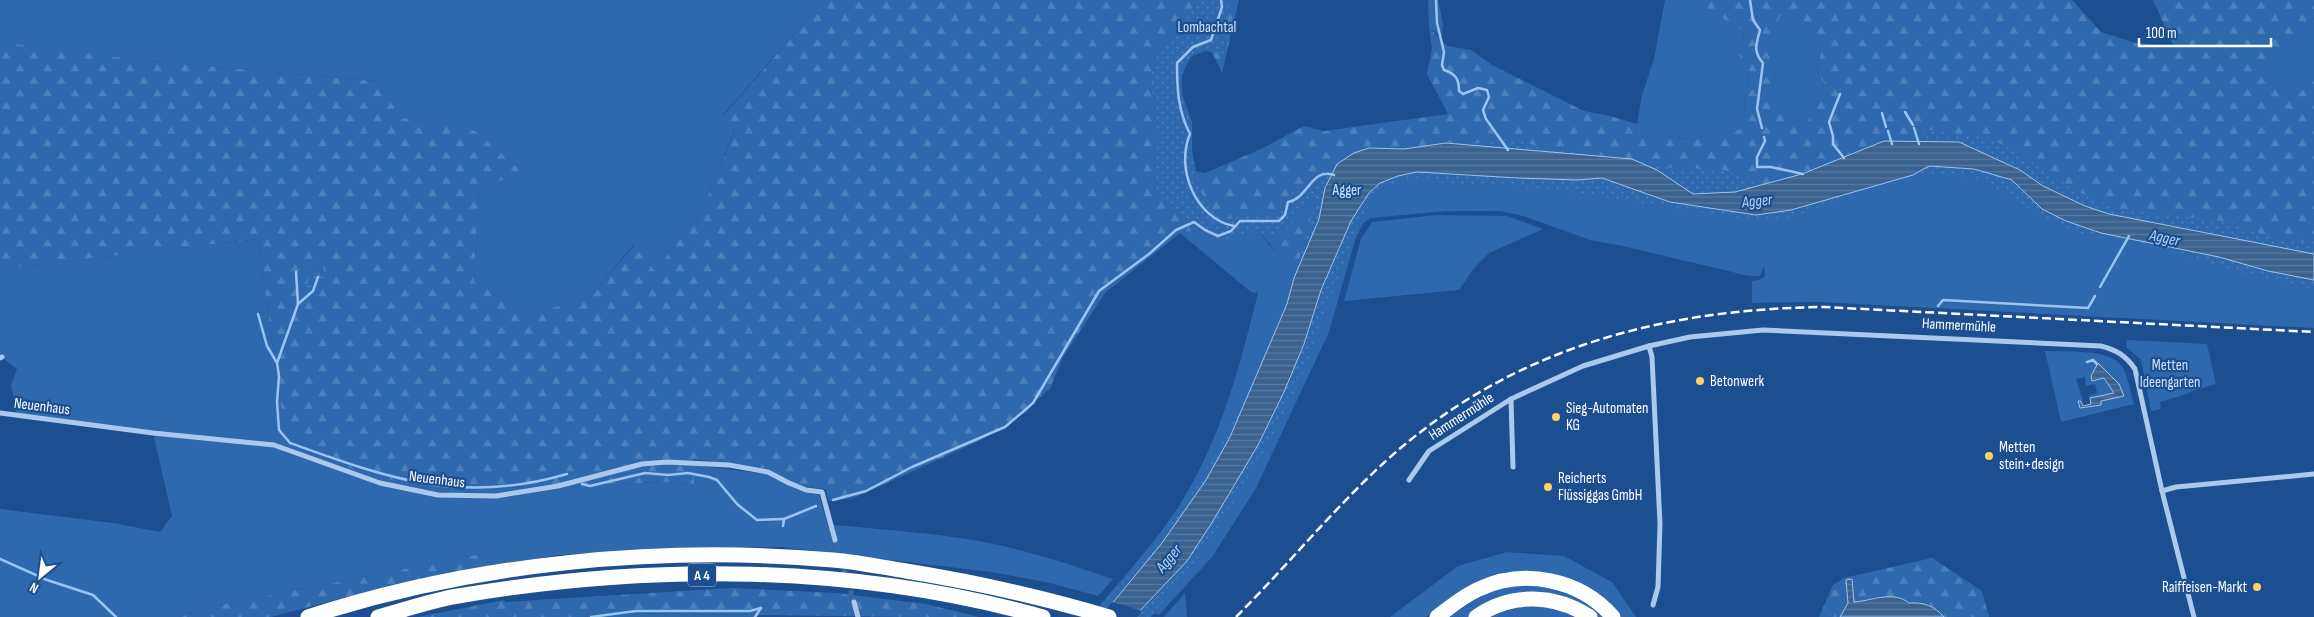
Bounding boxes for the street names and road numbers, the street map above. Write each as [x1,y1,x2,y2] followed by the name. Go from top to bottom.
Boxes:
[1921,314,1996,337] street label: Hammermühle
[1425,388,1498,445] street label: Hammermühle
[13,394,71,419] street label: Neuenhaus
[408,467,466,492] street label: Neuenhaus
[688,564,716,586] road number: A 4

